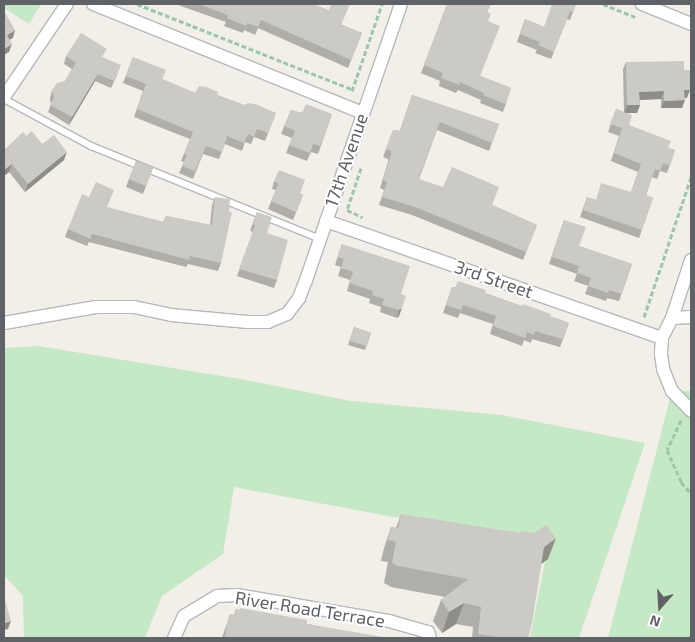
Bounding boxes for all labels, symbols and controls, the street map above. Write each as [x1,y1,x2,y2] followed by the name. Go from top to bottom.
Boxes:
[320,110,372,210] street label: 17th Avenue
[452,256,536,302] street label: 3rd Street
[635,582,685,632] north arrow
[233,586,387,632] street label: River Road Terrace
[647,612,663,631] text: N

